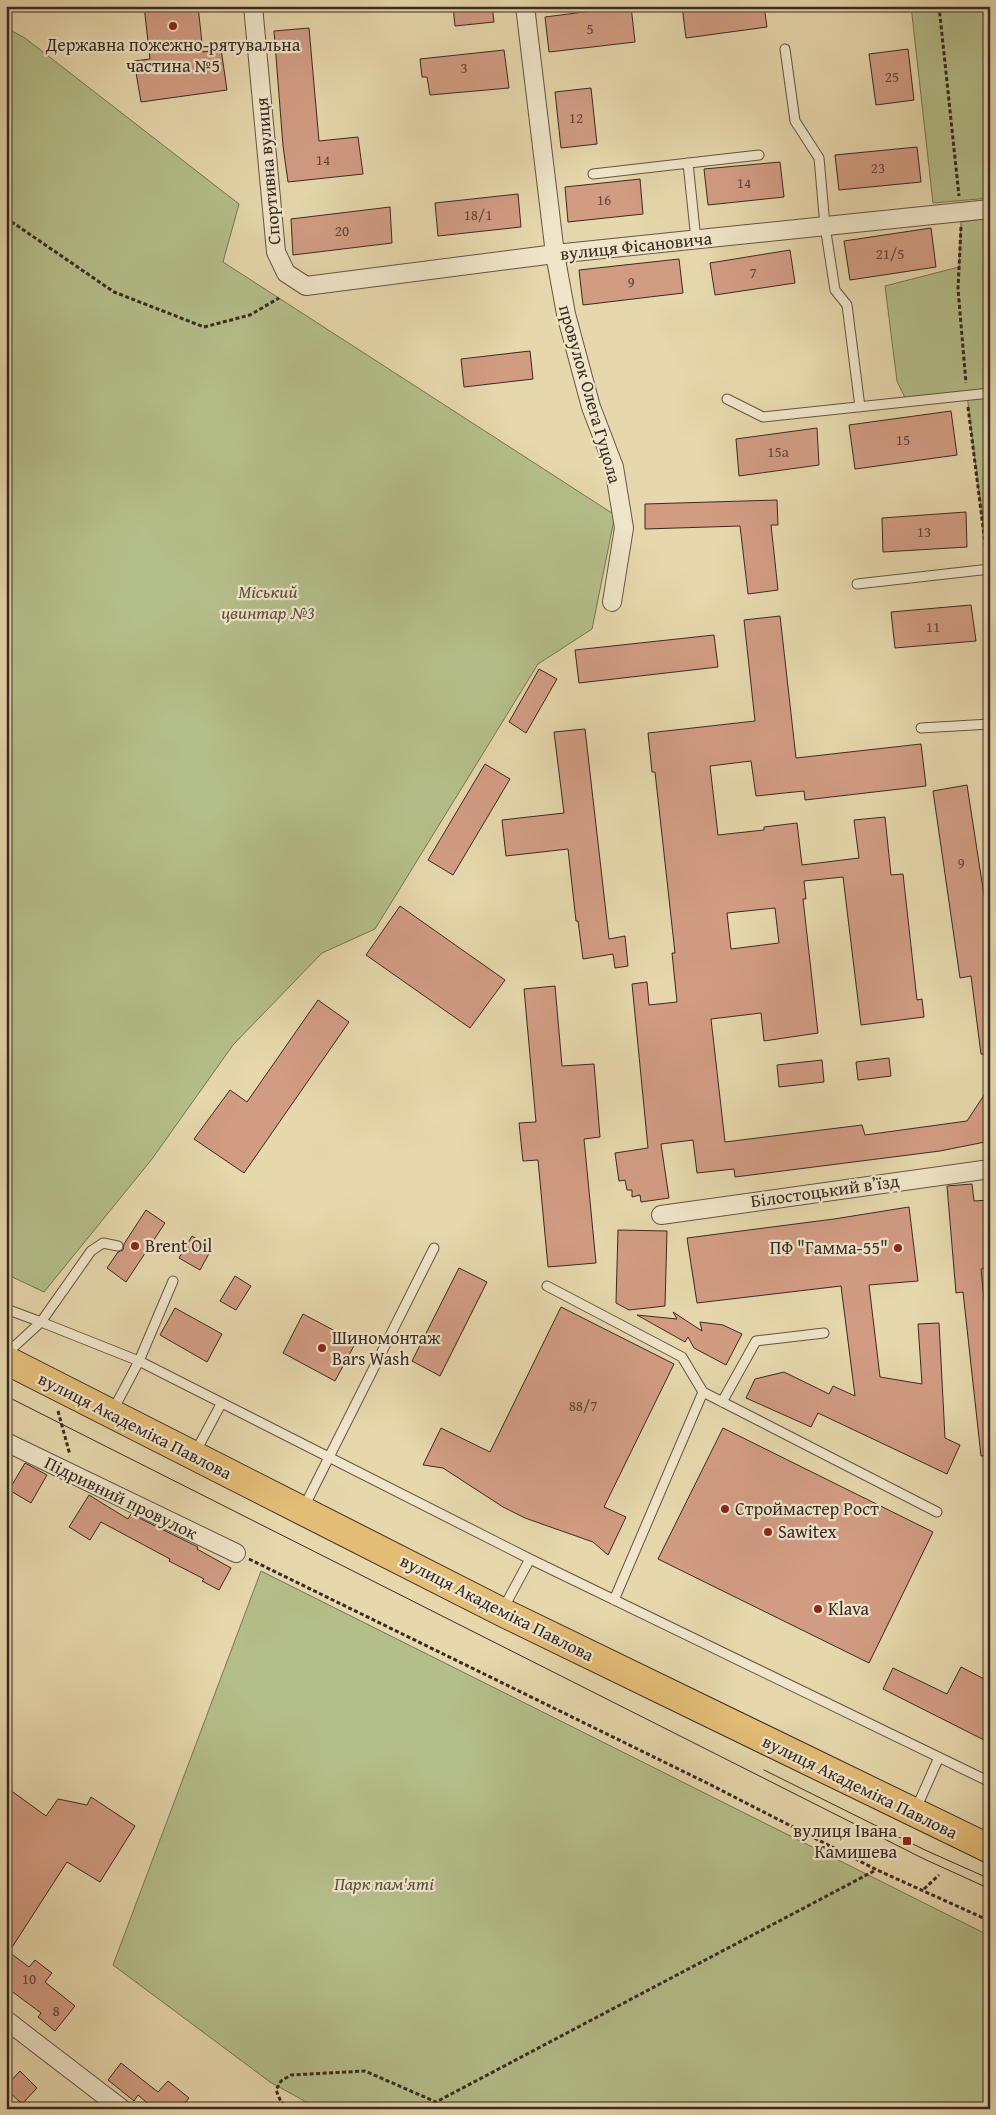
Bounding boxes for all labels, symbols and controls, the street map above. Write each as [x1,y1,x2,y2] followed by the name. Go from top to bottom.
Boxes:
[586,18,594,39] house number: 5
[167,20,179,32] marker: Державна пожежно-рятувальна частина №5
[45,31,301,79] place label: Державна пожежно-рятувальна частина №5
[460,57,468,78] house number: 3
[885,66,899,87] house number: 25
[248,96,287,246] street label: Спортивна вулиця
[569,107,583,128] house number: 12
[316,149,330,170] house number: 14
[871,157,885,178] house number: 23
[737,172,751,193] house number: 14
[597,189,611,210] house number: 16
[464,204,492,225] house number: 18/1
[335,220,349,241] house number: 20
[559,224,714,267] street label: вулиця Фісановича
[876,243,904,264] house number: 21/5
[749,262,757,283] house number: 7
[627,271,635,292] house number: 9
[552,301,629,487] street label: провулок Олега Гуцола
[896,429,910,450] house number: 15
[767,441,790,462] house number: 15а
[917,521,931,542] house number: 13
[221,578,315,626] park label: Міський цвинтар №3
[926,616,940,637] house number: 11
[957,852,965,873] house number: 9
[749,1167,901,1214] street label: Білостоцький в’їзд
[145,1232,212,1259] place label: Brent Oil
[770,1234,888,1261] place label: ПФ "Гамма-55"
[129,1240,141,1252] marker: Brent Oil
[892,1242,904,1254] marker: ПФ "Гамма-55"
[332,1324,441,1372] place label: Шиномонтаж Bars Wash
[316,1342,328,1354] marker: Шиномонтаж Bars Wash
[34,1365,237,1486] street label: вулиця Академіка Павлова
[569,1395,597,1416] house number: 88/7
[40,1449,203,1547] street label: Підривний провулок
[735,1495,879,1522] place label: Строймастер Рост
[719,1503,731,1515] marker: Строймастер Рост
[778,1518,837,1545] place label: Sawitex
[762,1526,774,1538] marker: Sawitex
[396,1547,599,1668] street label: вулиця Академіка Павлова
[828,1595,870,1622] place label: Klava
[812,1603,824,1615] marker: Klava
[758,1727,963,1846] street label: вулиця Академіка Павлова
[793,1817,897,1865] place label: вулиця Івана Камишева
[901,1835,913,1847] marker: вулиця Івана Камишева
[334,1870,434,1897] park label: Парк пам'яті
[22,1968,36,1989] house number: 10
[52,2000,60,2021] house number: 8

